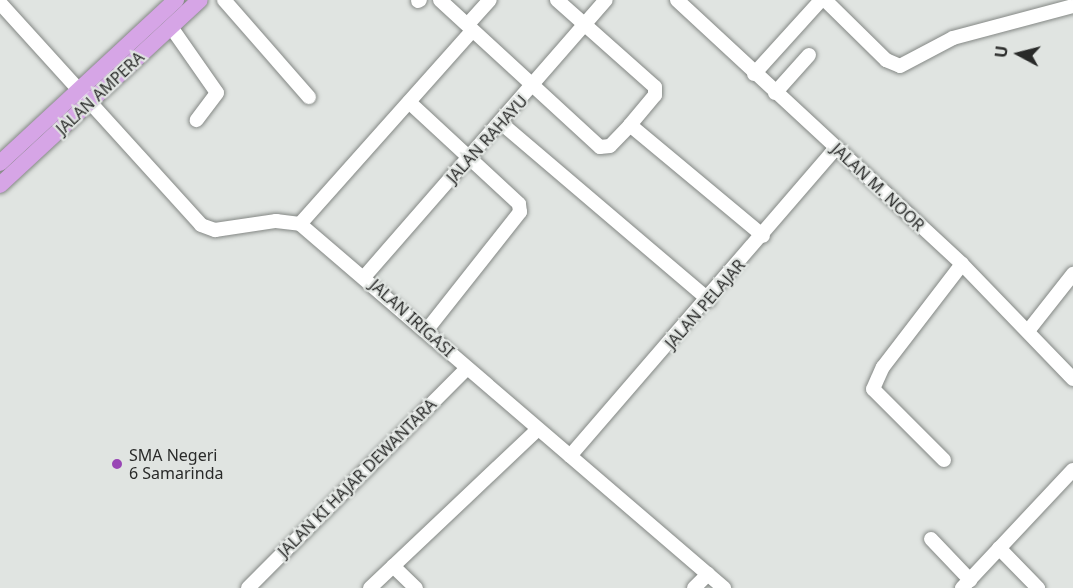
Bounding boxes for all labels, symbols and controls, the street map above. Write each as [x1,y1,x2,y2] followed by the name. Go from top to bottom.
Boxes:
[989,24,1049,84] north arrow
[989,44,1013,59] text: U
[52,47,148,139] street label: JALAN AMPERA
[443,91,531,187] street label: JALAN RAHAYU
[828,139,928,235] street label: JALAN M. NOOR
[661,255,749,353] street label: JALAN PELAJAR
[366,275,458,361] street label: JALAN IRIGASI
[274,395,440,561] street label: JALAN KI HAJAR DEWANTARA
[129,445,223,483] place label: SMA Negeri 6 Samarinda
[110,457,124,471] marker: SMA Negeri 6 Samarinda

